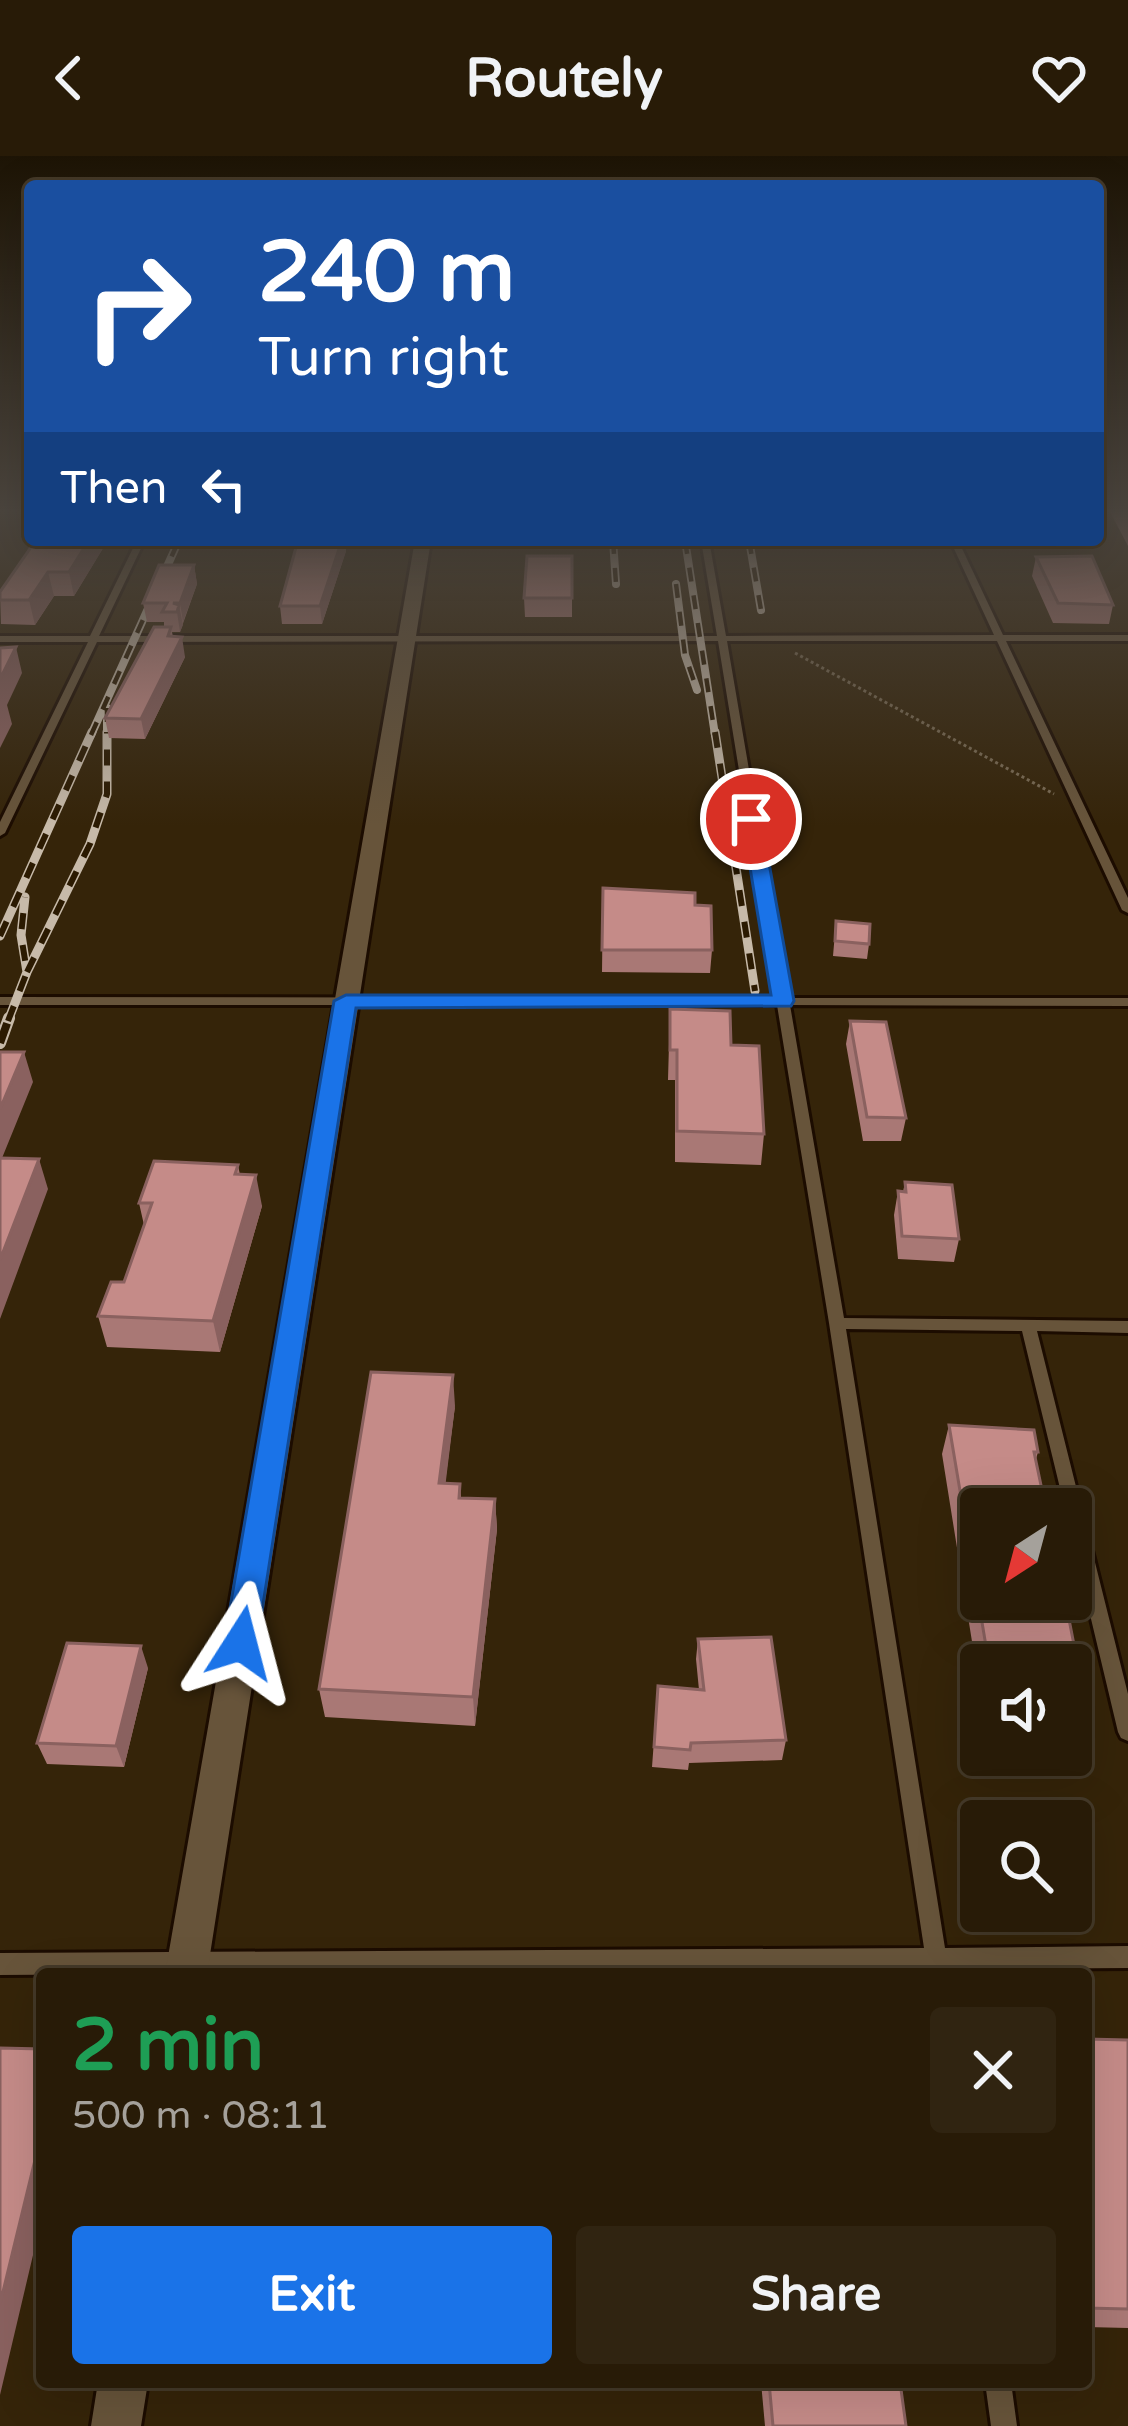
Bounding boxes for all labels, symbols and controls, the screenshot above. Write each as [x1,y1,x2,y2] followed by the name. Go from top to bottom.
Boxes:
[36,45,102,111] icon: back
[1026,45,1092,111] icon: heart
[465,46,663,111] text: Routely
[258,223,515,324] text: 240 m
[60,228,216,384] icon: right
[258,325,509,390] text: Turn right
[191,456,257,522] icon: left
[60,462,167,516] text: Then
[700,768,802,870] pin
[718,786,784,852] icon: arrive
[960,1488,1092,1620] north arrow
[960,1488,1092,1932] map controls
[178,1580,304,1706] position arrow
[960,1644,1092,1776] button: sound
[960,1800,1092,1932] button: search
[72,2003,264,2090] text: 2 min
[930,2007,1056,2133] button: close
[72,2092,330,2139] text: 500 m · 08:11
[72,2226,552,2364] button: Exit
[576,2226,1056,2364] button: Share

